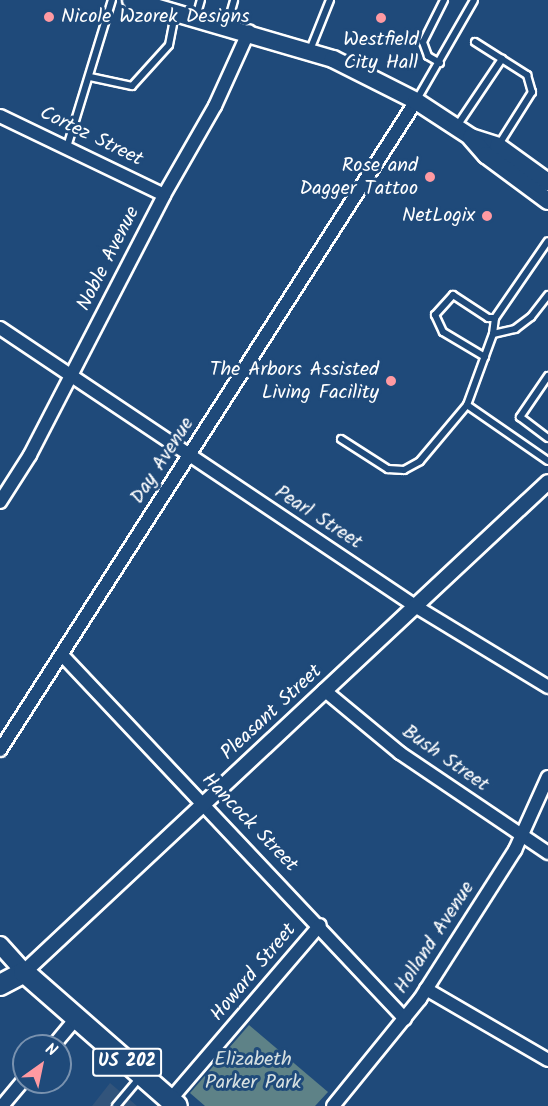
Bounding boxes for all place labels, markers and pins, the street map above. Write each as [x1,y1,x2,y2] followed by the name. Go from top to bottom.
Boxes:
[61,5,250,29] place label: Nicole Wzorek Designs
[42,10,56,24] marker: Nicole Wzorek Designs
[374,11,388,25] marker: Westfield City Hall
[343,28,419,75] place label: Westfield City Hall
[299,154,418,201] place label: Rose and Dagger Tattoo
[423,170,437,184] marker: Rose and Dagger Tattoo
[402,204,475,228] place label: NetLogix
[480,209,494,223] marker: NetLogix
[210,358,379,405] place label: The Arbors Assisted Living Facility
[384,374,398,388] marker: The Arbors Assisted Living Facility

